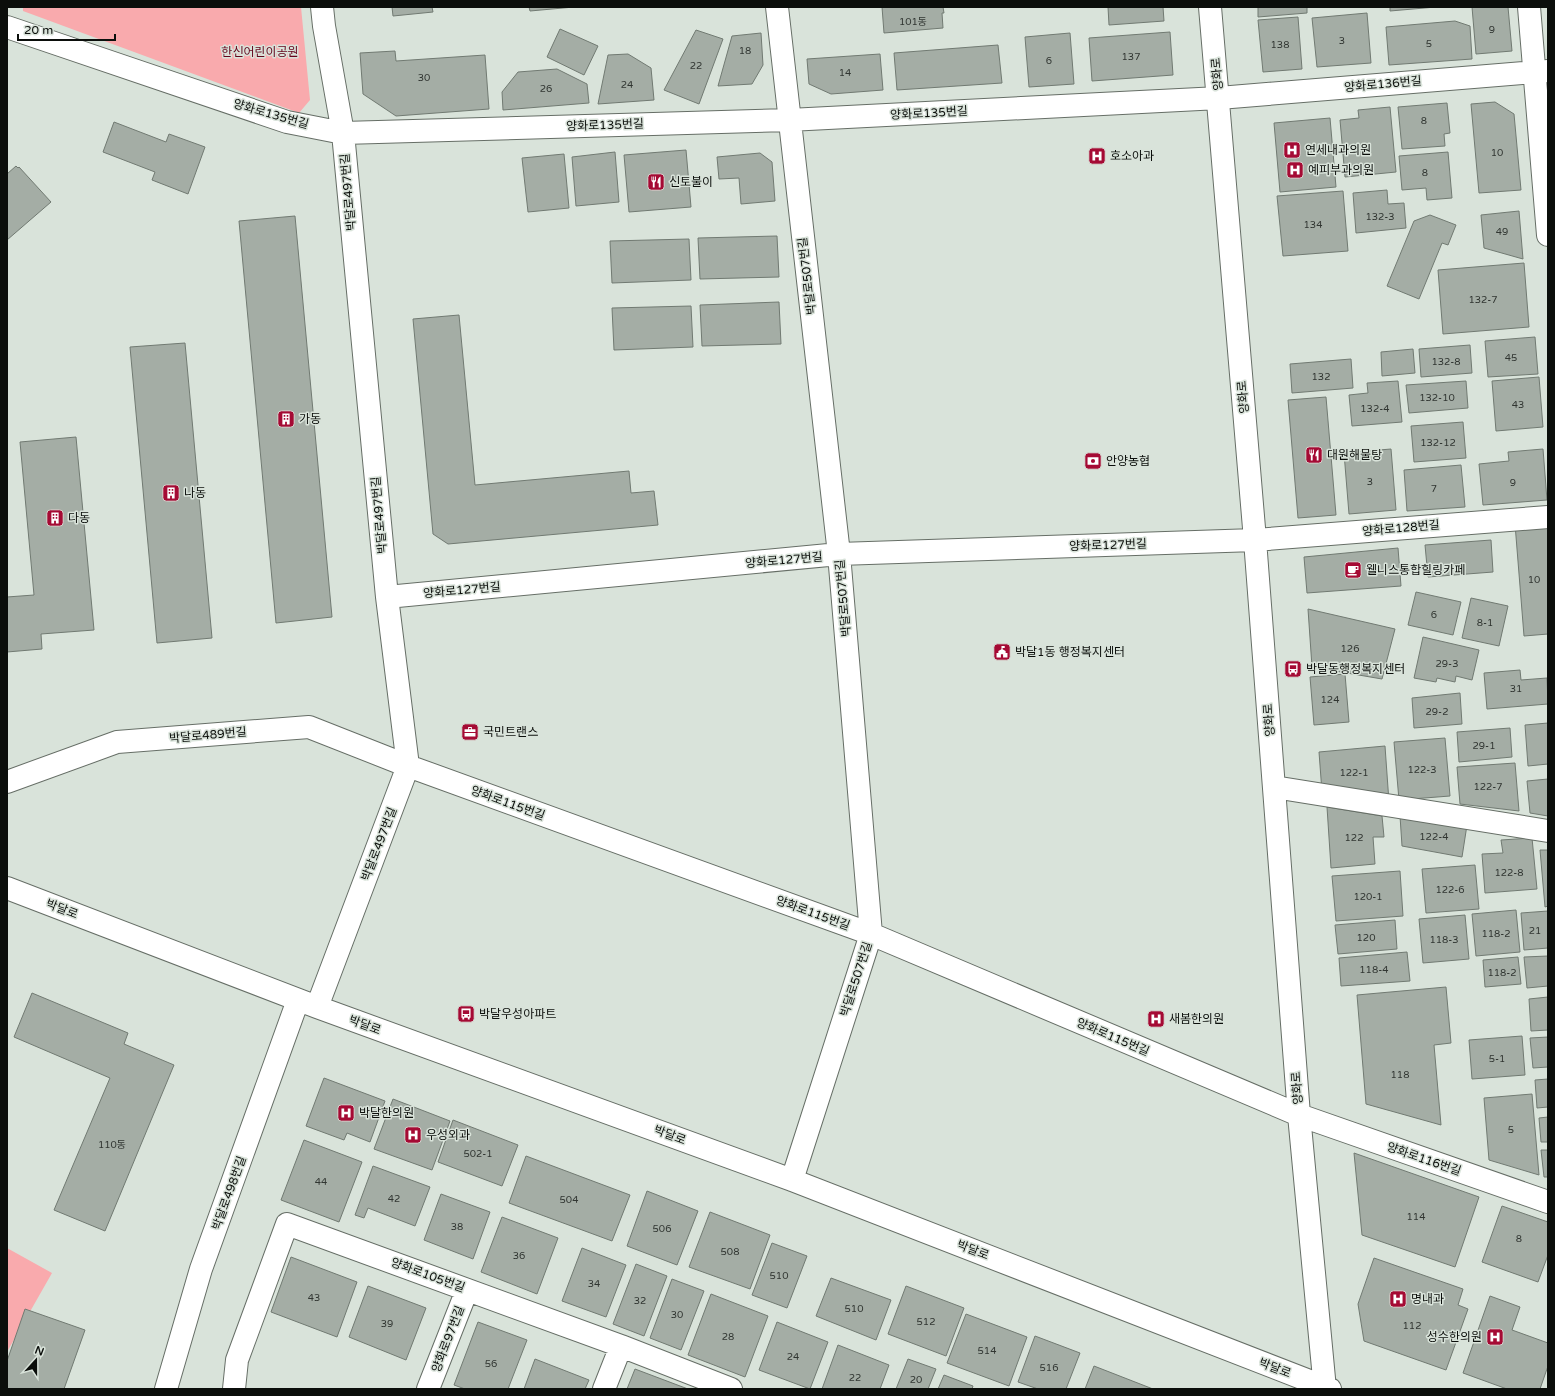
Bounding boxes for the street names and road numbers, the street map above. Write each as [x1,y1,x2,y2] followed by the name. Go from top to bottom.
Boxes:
[1209,57,1225,91] street label: 양화로
[1344,74,1422,94] street label: 양화로136번길
[232,97,310,131] street label: 양화로135번길
[890,104,968,122] street label: 양화로135번길
[566,117,644,133] street label: 양화로135번길
[338,153,358,231] street label: 박달로497번길
[795,237,819,315] street label: 박달로507번길
[1235,380,1251,414] street label: 양화로
[369,476,389,554] street label: 박달로497번길
[1362,518,1440,538] street label: 양화로128번길
[1069,537,1147,553] street label: 양화로127번길
[745,550,823,570] street label: 양화로127번길
[833,559,853,637] street label: 박달로507번길
[423,580,501,600] street label: 양화로127번길
[1261,703,1277,737] street label: 양화로
[169,725,247,745] street label: 박달로489번길
[469,783,547,823] street label: 양화로115번길
[359,805,399,883] street label: 박달로497번길
[774,893,852,933] street label: 양화로115번길
[44,897,80,921] street label: 박달로
[837,940,875,1018] street label: 박달로507번길
[347,1013,383,1037] street label: 박달로
[1074,1015,1152,1059] street label: 양화로115번길
[1289,1071,1305,1105] street label: 양화로
[652,1123,688,1147] street label: 박달로
[1385,1140,1463,1178] street label: 양화로116번길
[209,1154,249,1232] street label: 박달로498번길
[955,1238,991,1262] street label: 박달로
[389,1255,467,1295] street label: 양화로105번길
[429,1304,467,1374] street label: 양화로97번길
[1257,1356,1293,1380] street label: 박달로

